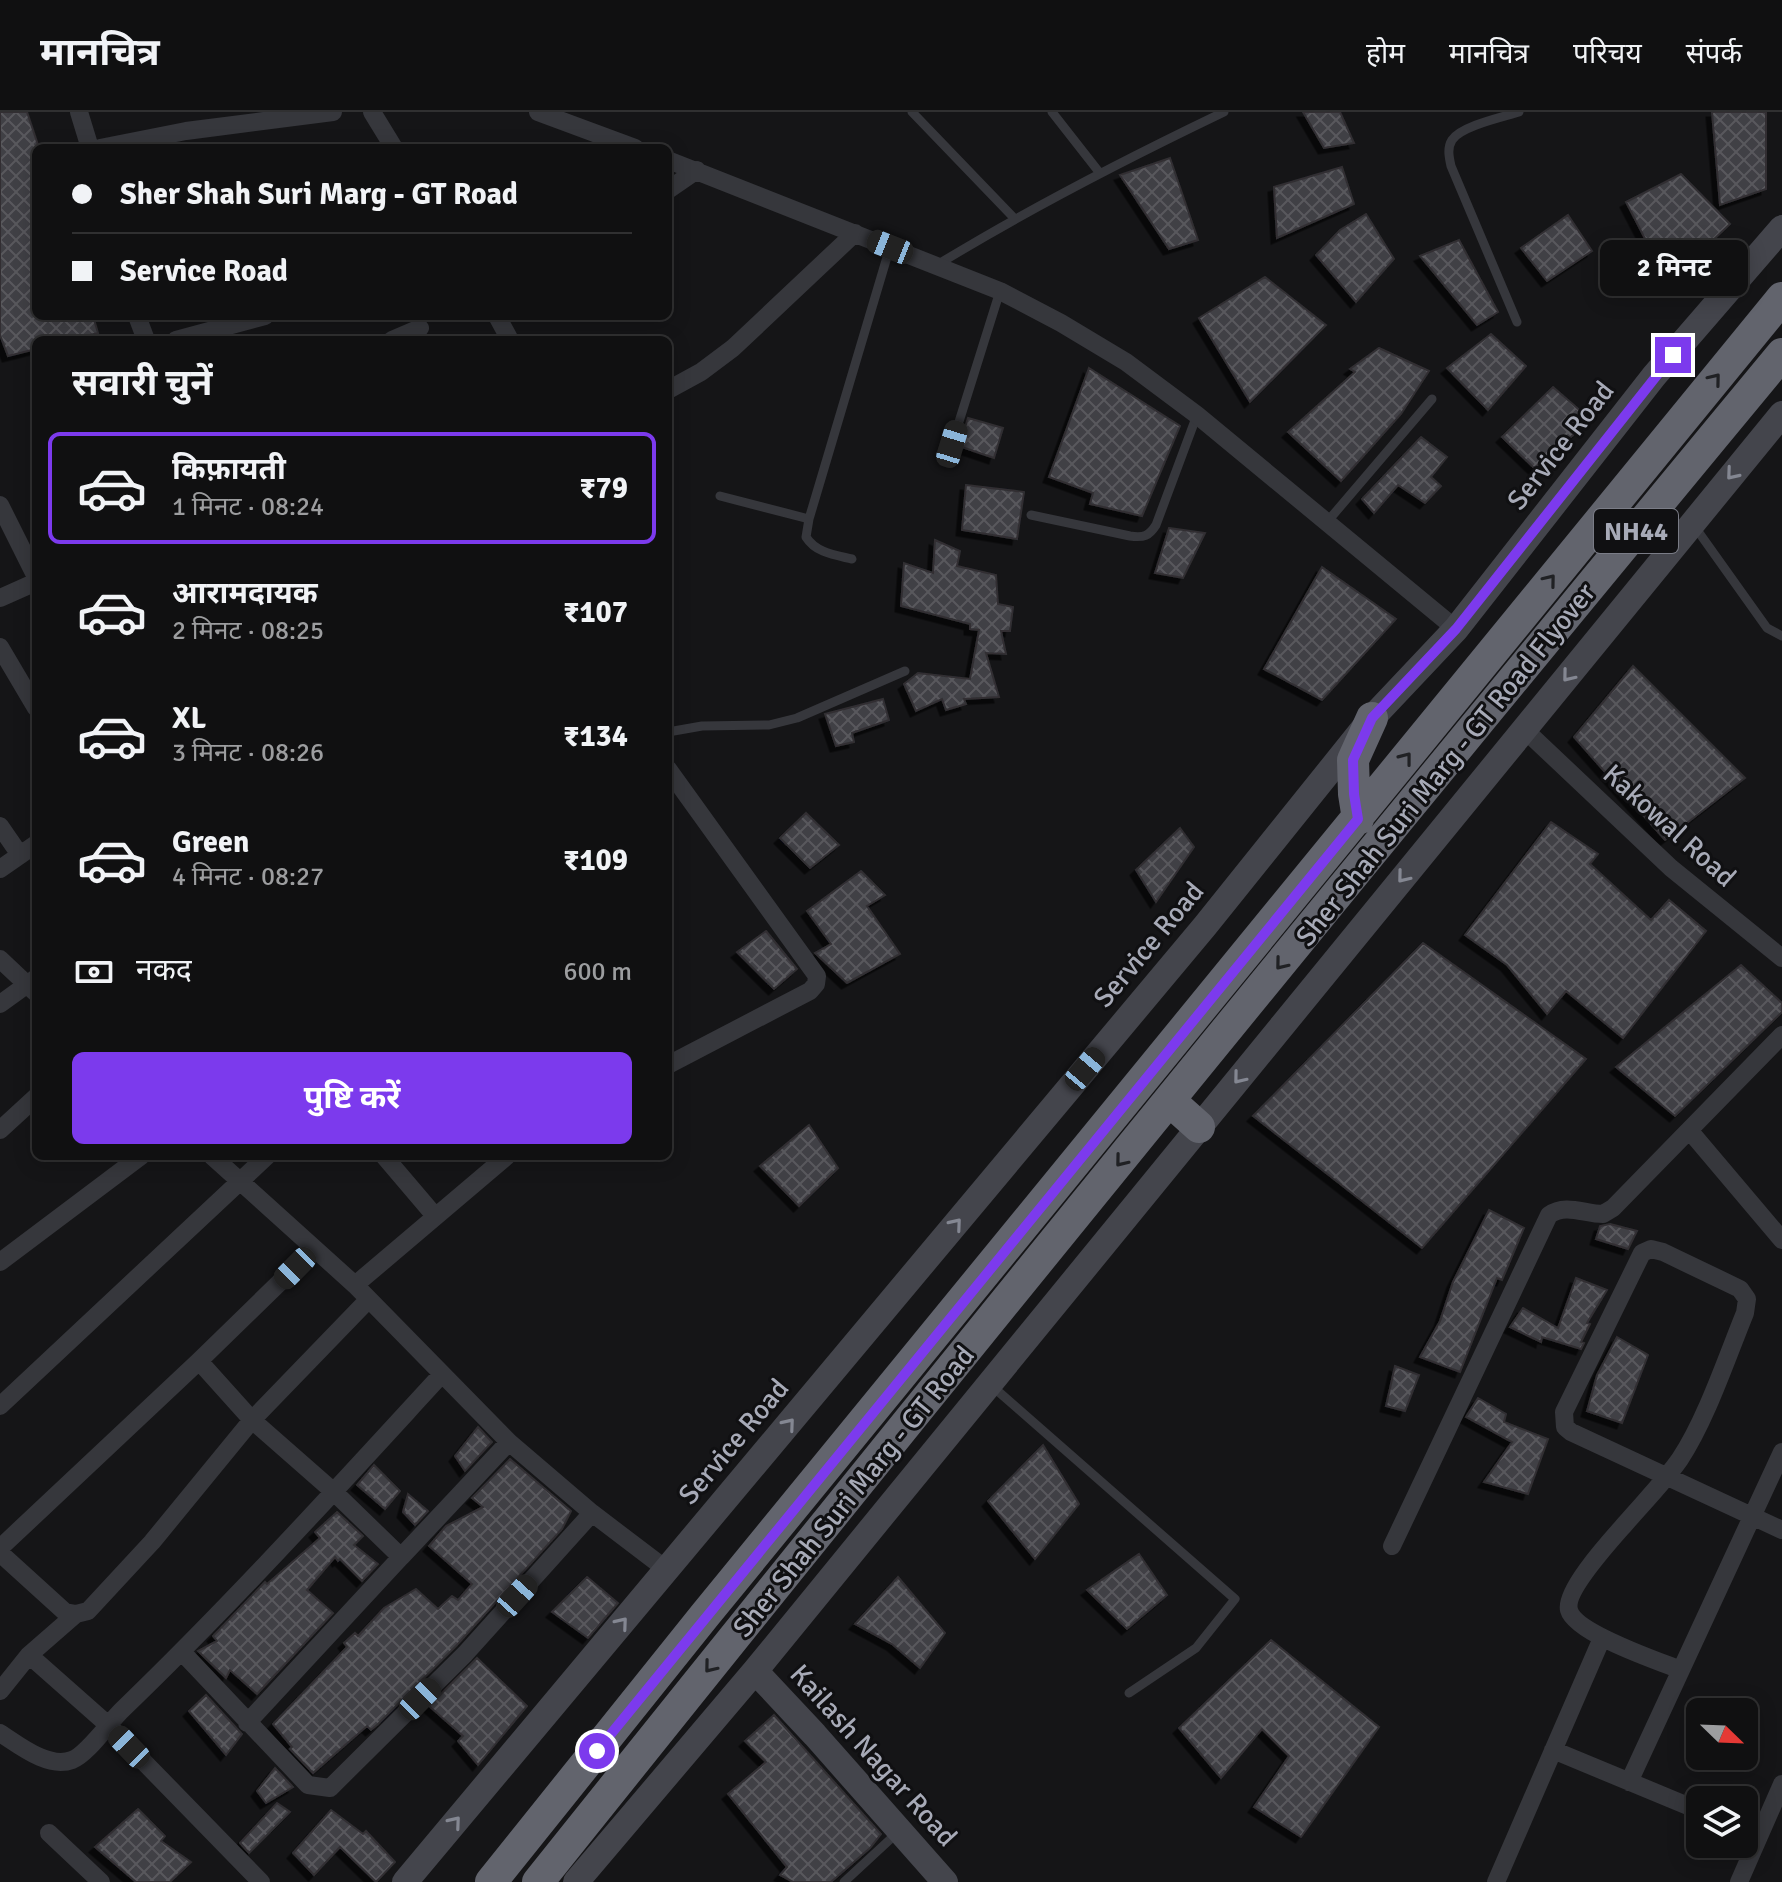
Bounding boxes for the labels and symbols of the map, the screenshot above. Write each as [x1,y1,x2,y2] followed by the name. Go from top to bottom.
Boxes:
[863,227,917,267] car
[1599,239,1747,295] callout: 2 मिनट
[1655,337,1691,373] route end
[1706,373,1720,388] one-way arrow
[1500,375,1622,517] street label: Service Road
[934,418,970,470] car
[1727,465,1742,480] one-way arrow
[1594,509,1678,553] road number: NH44
[1540,574,1555,589] one-way arrow
[1289,576,1603,953] street label: Sher Shah Suri Marg - GT Road Flyover
[1563,667,1577,682] one-way arrow
[1396,753,1411,767] one-way arrow
[1596,757,1743,894] street label: Kakowal Road
[1398,868,1413,882] one-way arrow
[1086,875,1211,1014] street label: Service Road
[1276,955,1291,969] one-way arrow
[1060,1043,1110,1095] car
[1234,1069,1249,1084] one-way arrow
[1116,1152,1131,1166] one-way arrow
[946,1219,961,1233] one-way arrow
[270,1243,320,1293] car
[726,1339,982,1644] street label: Sher Shah Suri Marg - GT Road
[671,1372,796,1511] street label: Service Road
[779,1418,794,1433] one-way arrow
[492,1570,542,1622] car
[612,1618,627,1632] one-way arrow
[705,1658,719,1673] one-way arrow
[783,1658,964,1854] street label: Kailash Nagar Road
[395,1674,445,1724] car
[1686,1698,1758,1770] north arrow
[104,1721,154,1773] car
[579,1733,615,1769] route start
[445,1817,460,1831] one-way arrow

